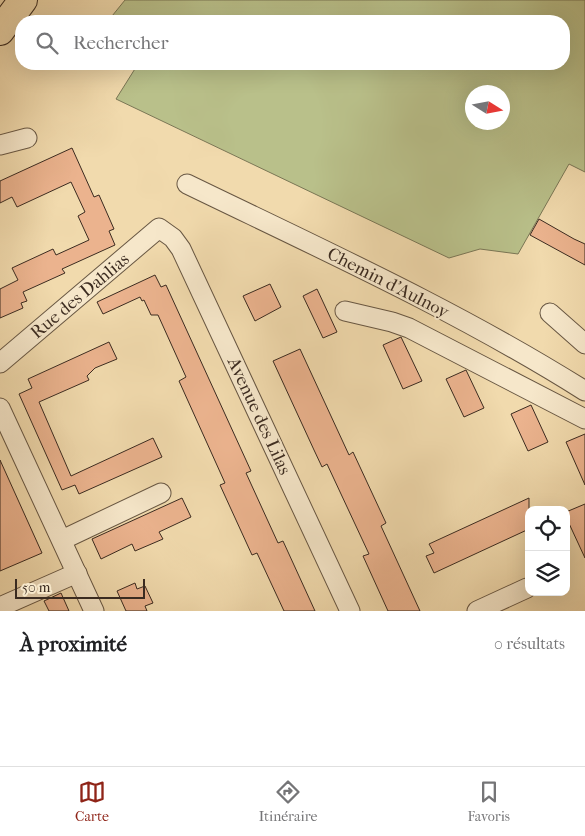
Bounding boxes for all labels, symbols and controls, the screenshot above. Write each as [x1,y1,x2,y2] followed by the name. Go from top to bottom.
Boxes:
[15,15,570,70] search box
[33,29,61,57] icon: search
[73,32,169,54] text: Rechercher
[465,85,510,130] north arrow
[324,243,454,323] street label: Chemin d'Aulnoy
[26,248,134,343] street label: Rue des Dahlias
[222,353,296,478] street label: Avenue des Lilas
[525,506,570,596] map controls
[525,506,570,551] button: locate
[525,551,570,596] button: layers
[15,576,145,599] scale bar
[22,579,50,596] text: 50 m
[20,632,127,656] text: À proximité
[494,634,565,653] text: 0 résultats
[75,778,109,825] tab: Carte
[259,778,317,825] tab: Itinéraire
[467,778,510,825] tab: Favoris

